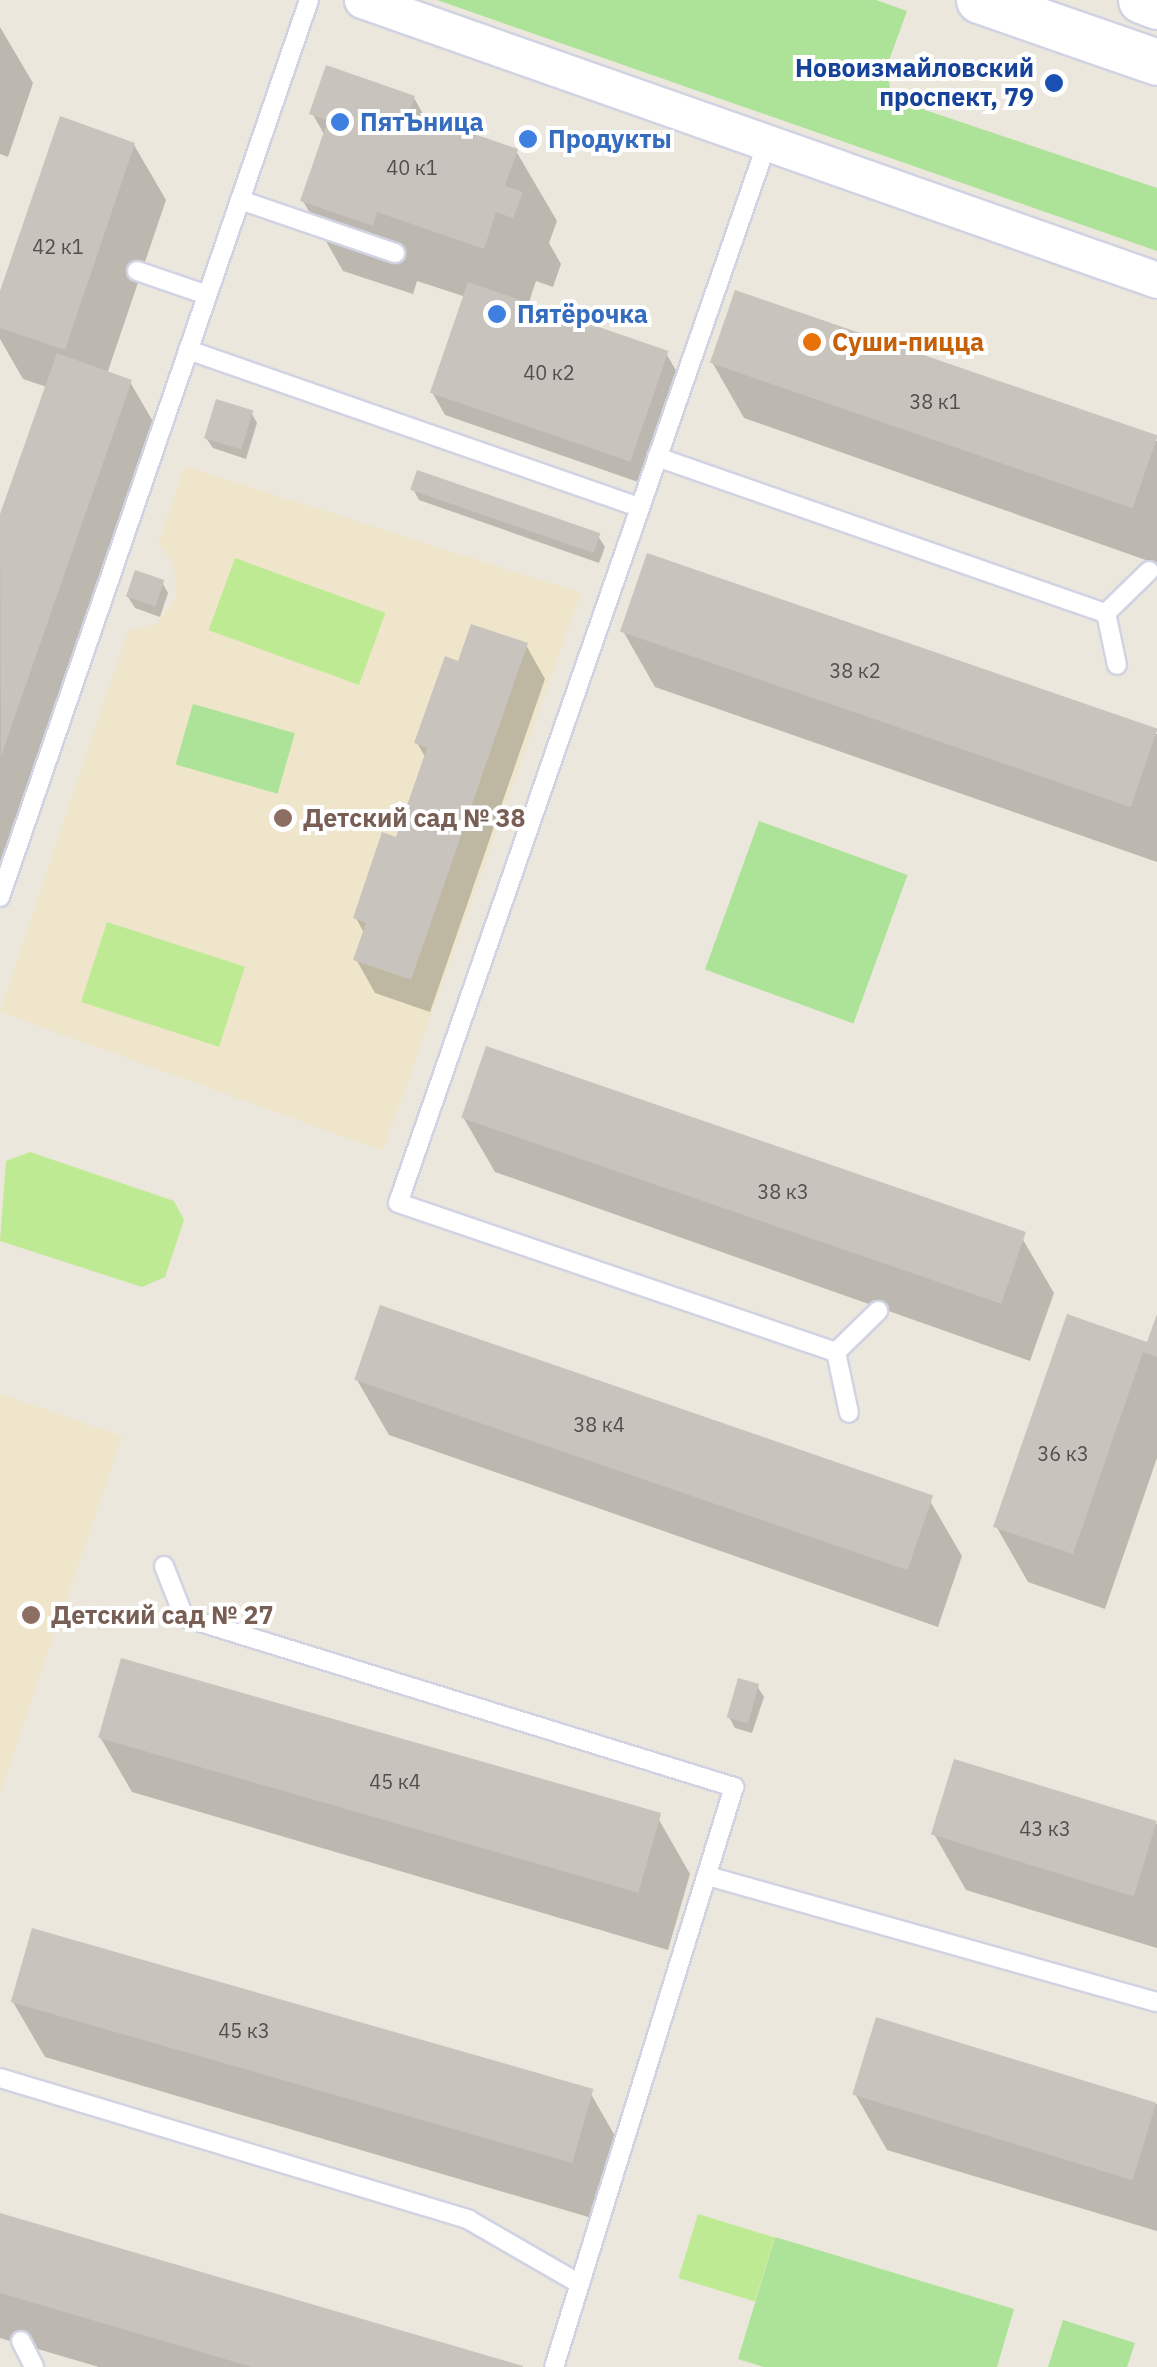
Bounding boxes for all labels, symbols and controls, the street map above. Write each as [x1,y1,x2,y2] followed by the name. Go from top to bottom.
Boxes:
[795,54,1034,113] place label: Новоизмайловский проспект, 79
[1043,72,1065,94] marker: Новоизмайловский проспект, 79
[360,107,484,137] place label: ПятЪница
[329,111,351,133] marker: ПятЪница
[548,124,672,154] place label: Продукты
[517,128,539,150] marker: Продукты
[386,155,438,179] house number: 40 к1
[32,234,84,258] house number: 42 к1
[517,299,648,329] place label: Пятёрочка
[486,303,508,325] marker: Пятёрочка
[832,327,984,357] place label: Суши-пицца
[801,331,823,353] marker: Суши-пицца
[523,360,575,384] house number: 40 к2
[909,389,961,413] house number: 38 к1
[829,658,881,682] house number: 38 к2
[303,803,525,833] place label: Детский сад № 38
[272,807,294,829] marker: Детский сад № 38
[757,1179,809,1203] house number: 38 к3
[573,1412,625,1436] house number: 38 к4
[1037,1441,1089,1465] house number: 36 к3
[51,1600,273,1630] place label: Детский сад № 27
[20,1604,42,1626] marker: Детский сад № 27
[369,1769,421,1793] house number: 45 к4
[1019,1816,1071,1840] house number: 43 к3
[218,2018,270,2042] house number: 45 к3

